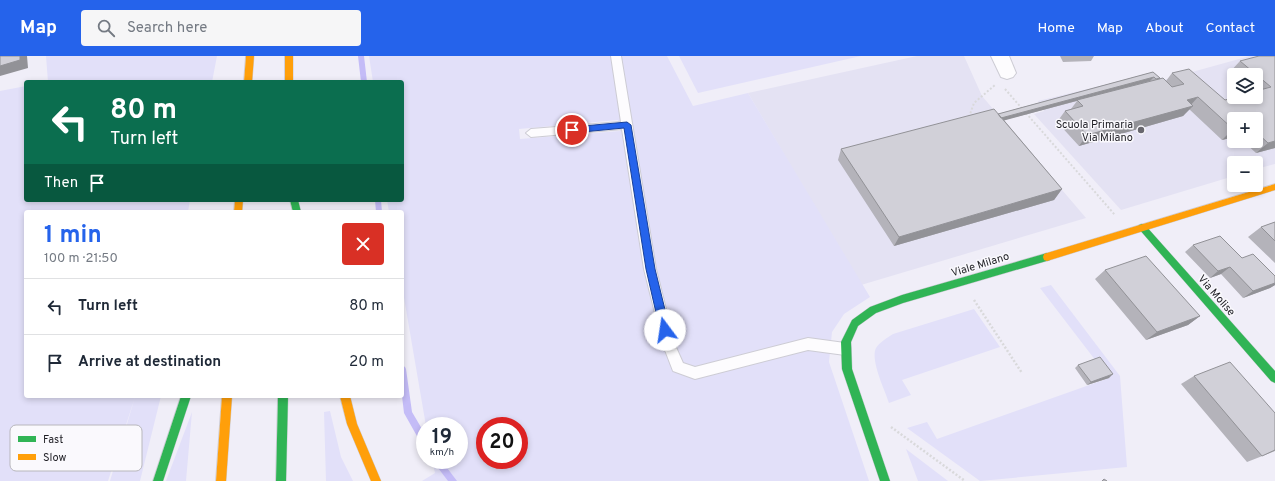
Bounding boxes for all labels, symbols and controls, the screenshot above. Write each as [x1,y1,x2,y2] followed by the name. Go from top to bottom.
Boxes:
[81,10,361,46] search box
[20,16,57,40] text: Map
[95,17,117,39] icon: search
[127,19,207,38] text: Search here
[1038,20,1075,37] text: Home
[1097,20,1123,37] text: Map
[1145,20,1184,37] text: About
[1206,20,1255,37] text: Contact
[1227,68,1263,192] map controls
[1227,68,1263,104] button: layers
[110,93,177,129] text: 80 m
[44,96,96,148] icon: left
[1227,112,1263,148] button: +
[555,113,589,147] pin
[1056,118,1133,145] place label: Scuola Primaria Via Milano
[561,119,583,141] icon: arrive
[1136,125,1146,135] marker: Scuola Primaria Via Milano
[110,128,178,151] text: Turn left
[1227,156,1263,192] button: −
[86,172,108,194] icon: arrive
[44,174,78,193] text: Then
[44,221,102,251] text: 1 min
[342,223,384,265] button: close
[950,249,1011,280] street label: Viale Milano
[44,251,118,267] text: 100 m · 21:50
[1195,272,1238,319] street label: Via Molise
[44,296,66,318] icon: left
[78,297,138,316] text: Turn left
[349,297,384,316] text: 80 m
[644,309,686,351] position arrow
[44,352,66,374] icon: arrive
[78,353,221,372] text: Arrive at destination
[349,353,384,372] text: 20 m
[476,417,528,469] speed limit sign: 20
[10,425,142,471] legend
[432,425,452,451] text: 19
[43,433,63,447] text: Fast
[430,446,454,459] text: km/h
[43,451,66,465] text: Slow

